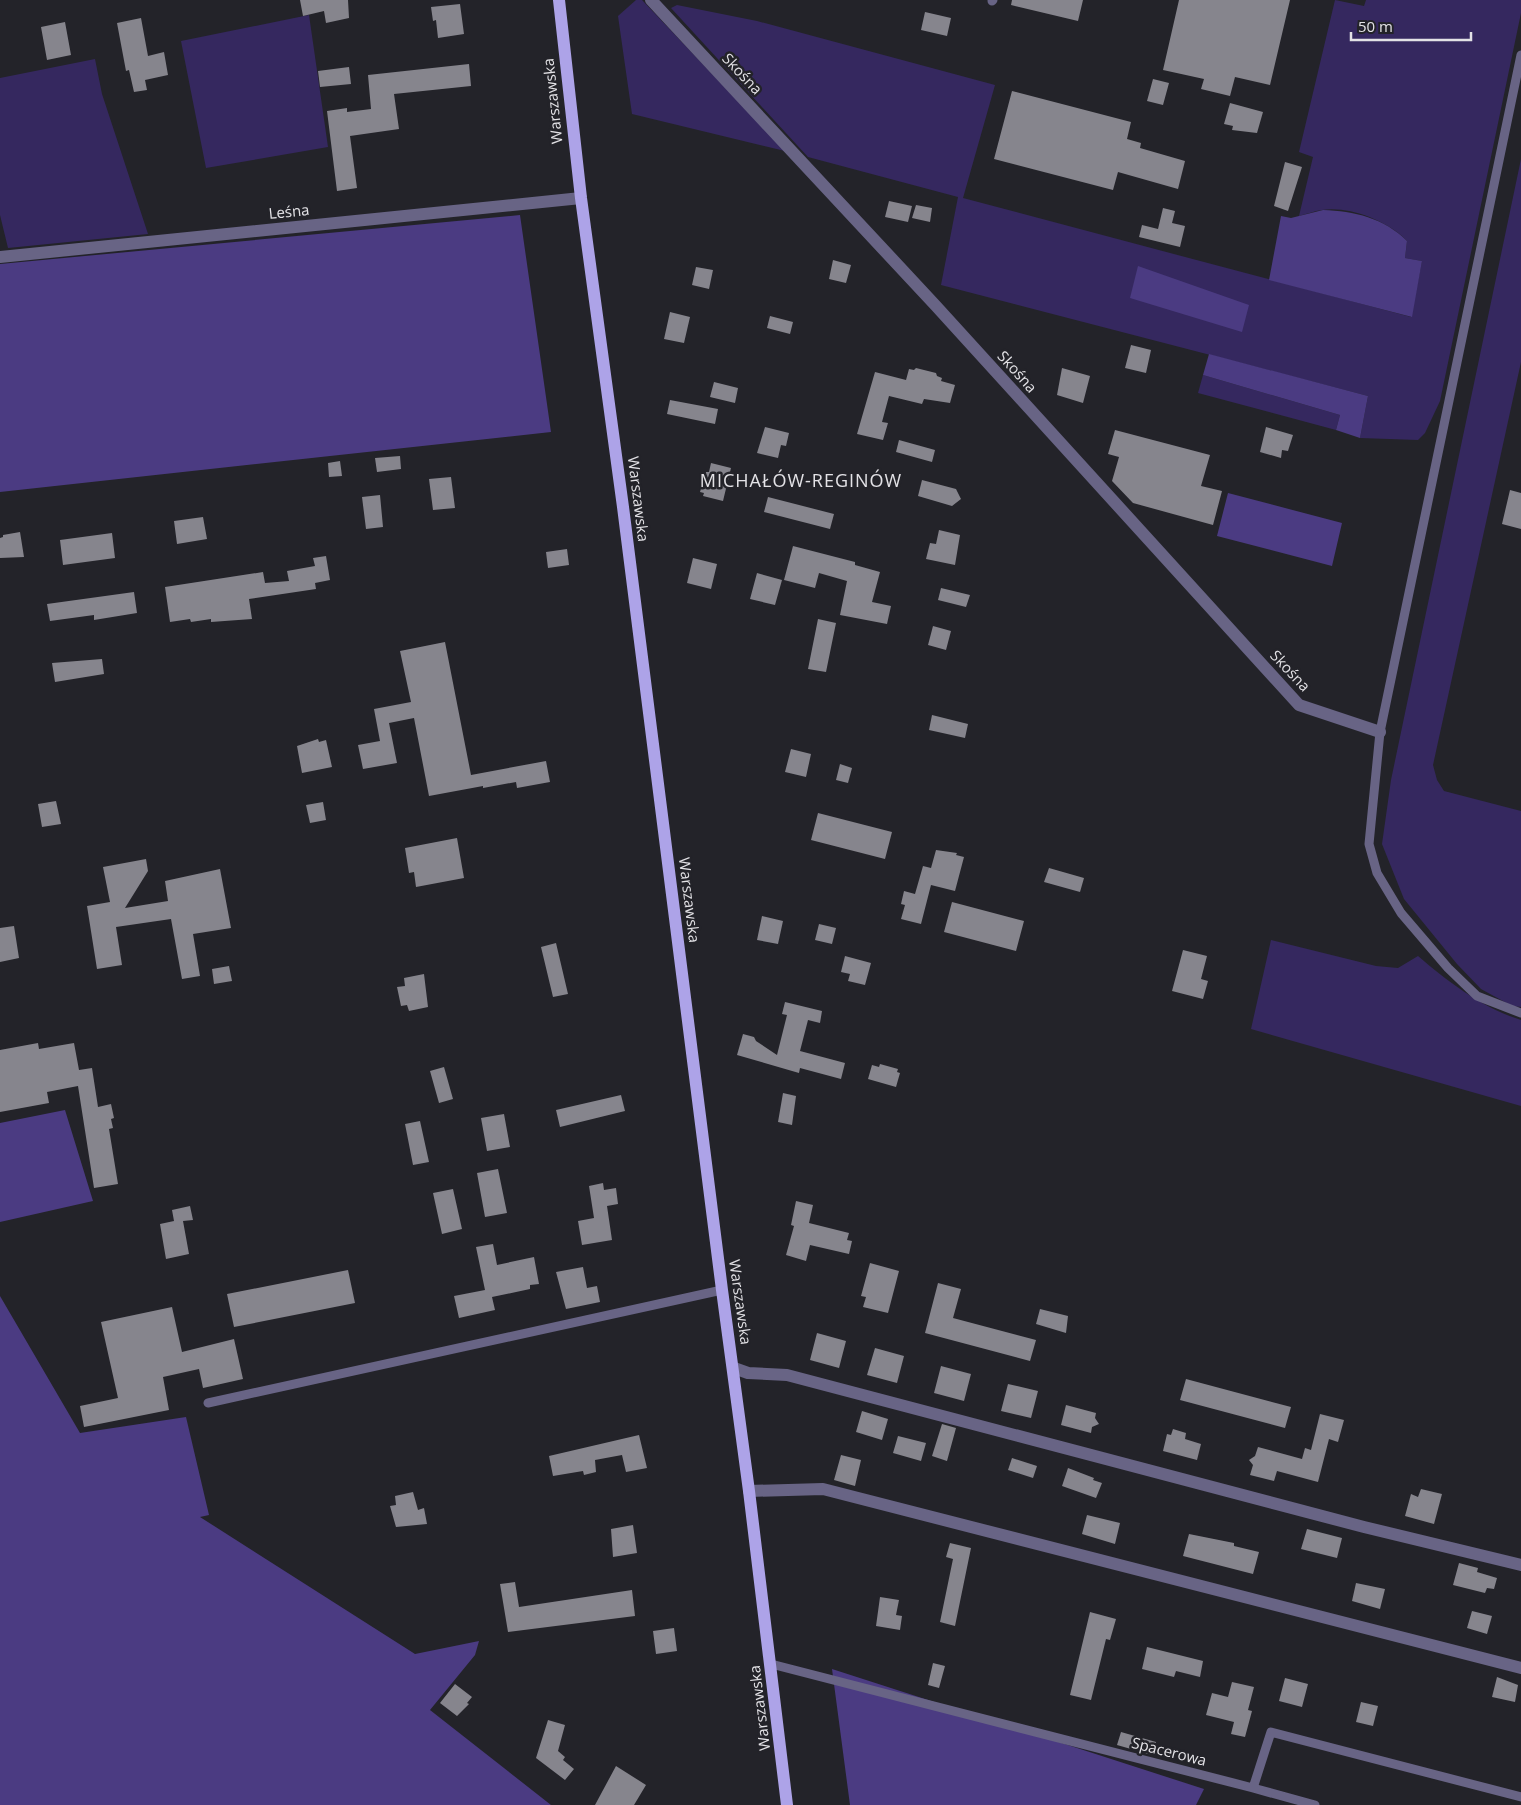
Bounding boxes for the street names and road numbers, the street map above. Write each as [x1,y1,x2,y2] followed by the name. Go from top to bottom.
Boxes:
[718,48,767,98] street label: Skośna
[538,57,566,145] street label: Warszawska
[267,199,310,223] street label: Leśna
[994,346,1042,397] street label: Skośna
[624,455,654,543] street label: Warszawska
[1266,645,1315,695] street label: Skośna
[675,856,705,944] street label: Warszawska
[725,1258,757,1346] street label: Warszawska
[744,1664,774,1752] street label: Warszawska
[1130,1732,1209,1770] street label: Spacerowa

